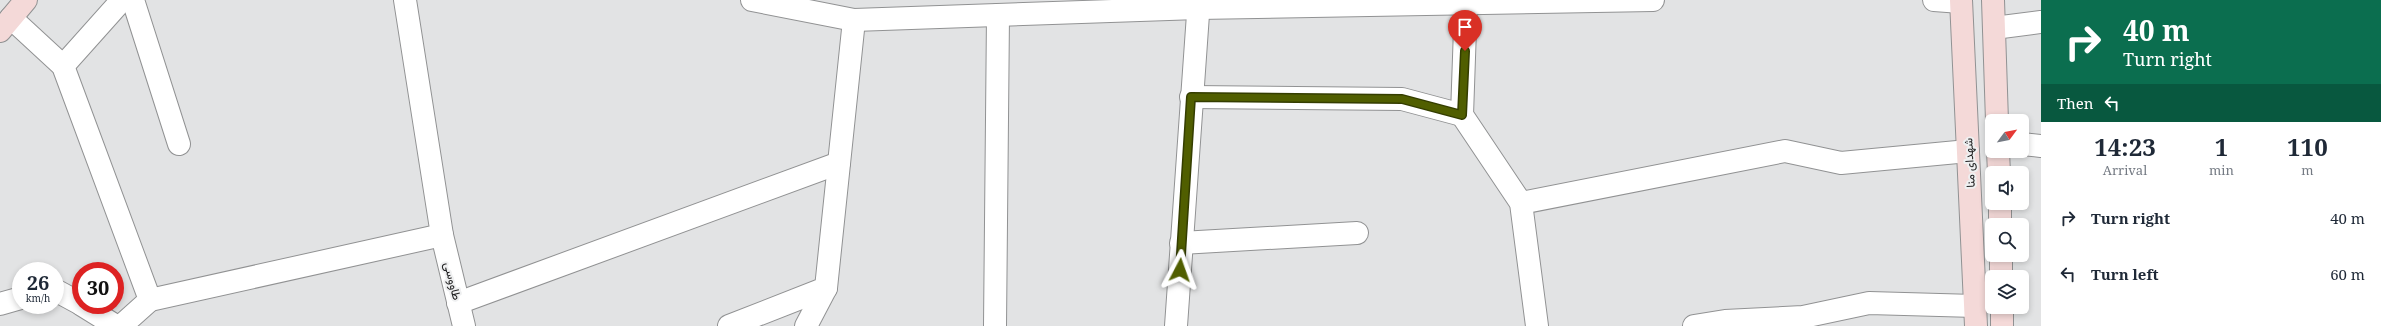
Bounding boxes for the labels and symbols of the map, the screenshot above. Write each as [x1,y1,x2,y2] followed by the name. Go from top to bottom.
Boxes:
[1448,10,1482,51] pin
[1985,114,2029,158] north arrow
[1959,138,1979,188] street label: شهدای منا
[1159,249,1201,291] position arrow
[440,260,466,302] street label: طاووسی
[72,262,124,314] speed limit sign: 30

